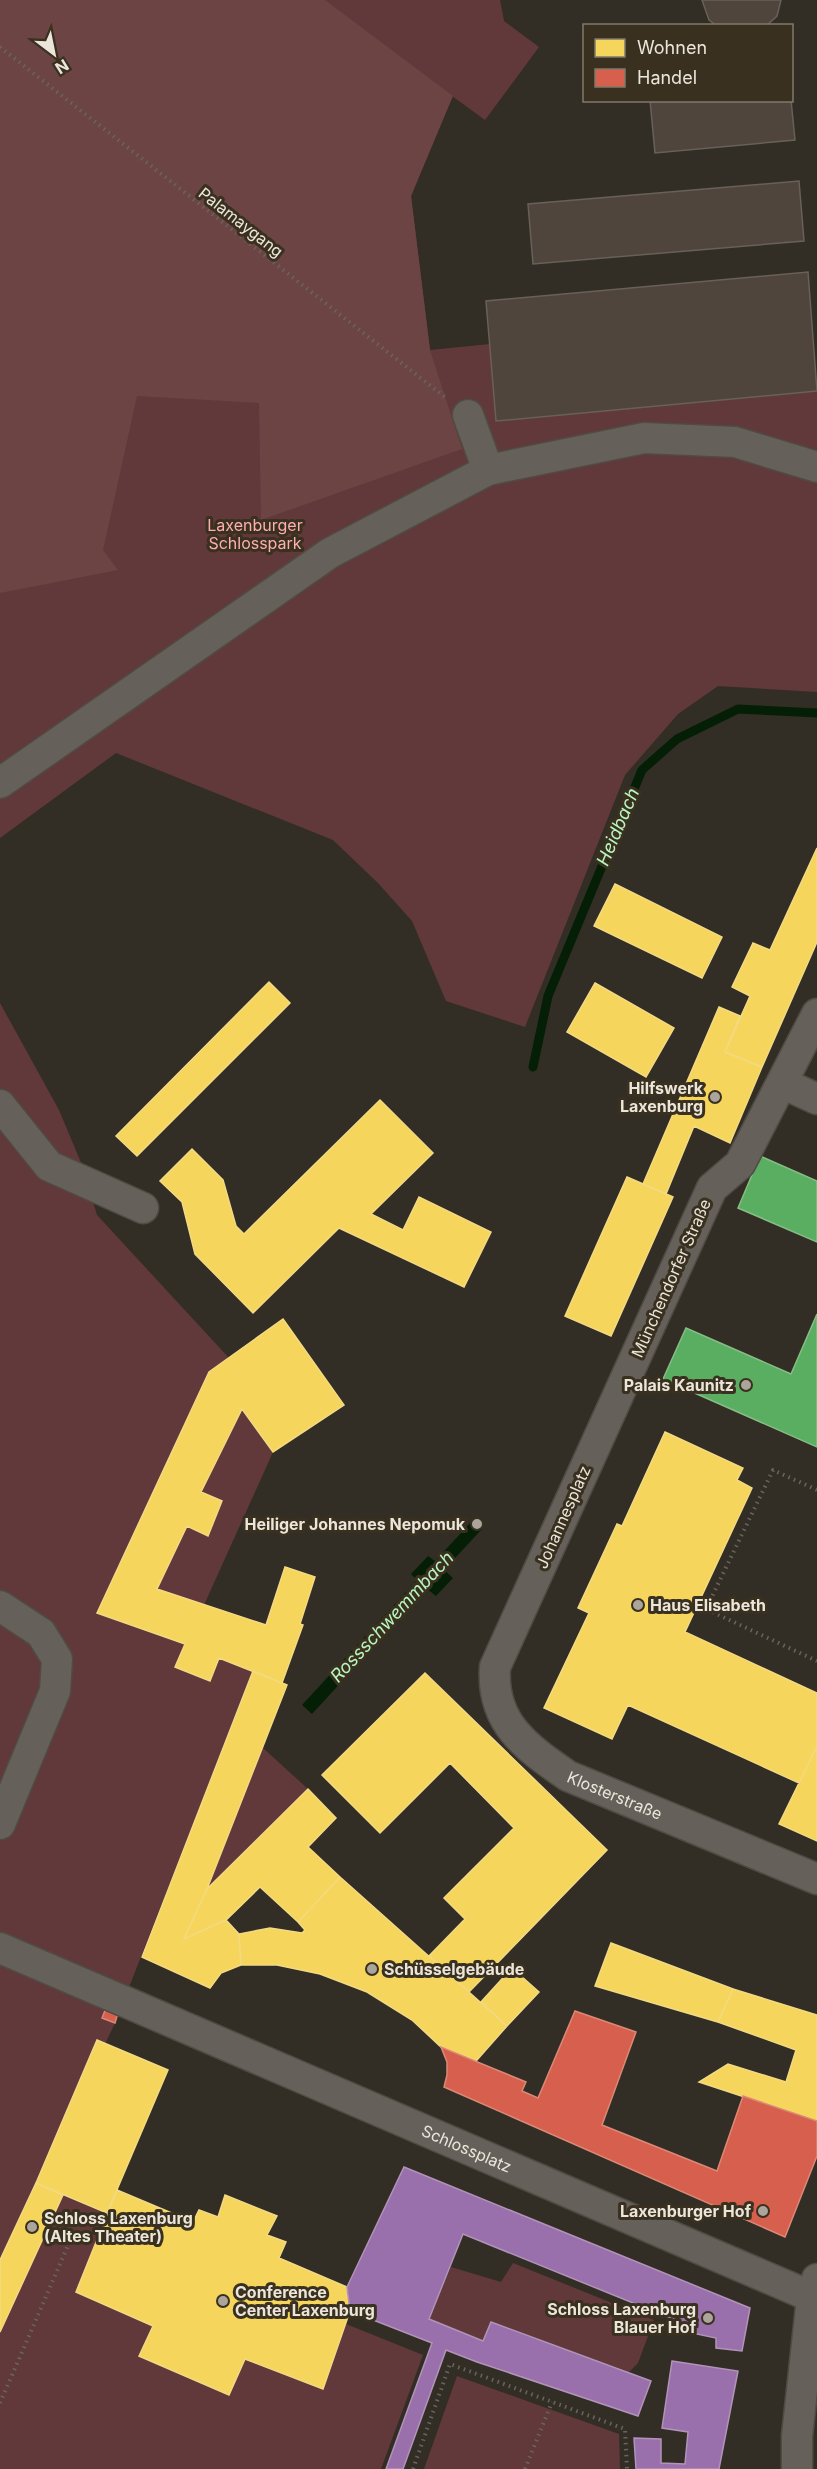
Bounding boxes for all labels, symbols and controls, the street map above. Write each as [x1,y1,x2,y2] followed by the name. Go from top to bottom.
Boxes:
[24,24,84,84] north arrow
[583,24,793,102] legend
[637,37,707,58] text: Wohnen
[51,55,72,78] text: N
[637,67,697,88] text: Handel
[195,183,287,261] street label: Palamaygang
[207,515,303,553] park label: Laxenburger Schlosspark
[592,785,643,869] water label: Heidbach
[620,1078,704,1116] place label: Hilfswerk Laxenburg
[708,1090,722,1104] marker: Hilfswerk Laxenburg
[627,1196,715,1360] street label: Münchendorfer Straße
[624,1375,734,1395] place label: Palais Kaunitz
[739,1378,753,1392] marker: Palais Kaunitz
[531,1462,595,1572] street label: Johannesplatz
[244,1514,466,1534] place label: Heiliger Johannes Nepomuk
[470,1517,484,1531] marker: Heiliger Johannes Nepomuk
[326,1547,458,1686] water label: Rossschwemmbach
[650,1595,766,1615] place label: Haus Elisabeth
[631,1598,645,1612] marker: Haus Elisabeth
[564,1767,665,1824] street label: Klosterstraße
[384,1959,524,1979] place label: Schüsselgebäude
[365,1962,379,1976] marker: Schüsselgebäude
[419,2120,515,2177] street label: Schlossplatz
[620,2201,752,2221] place label: Laxenburger Hof
[756,2204,770,2218] marker: Laxenburger Hof
[44,2208,193,2246] place label: Schloss Laxenburg (Altes Theater)
[25,2220,39,2234] marker: Schloss Laxenburg (Altes Theater)
[235,2282,375,2320] place label: Conference Center Laxenburg
[216,2294,230,2308] marker: Conference Center Laxenburg
[547,2299,697,2337] place label: Schloss Laxenburg Blauer Hof
[701,2311,715,2325] marker: Schloss Laxenburg Blauer Hof

